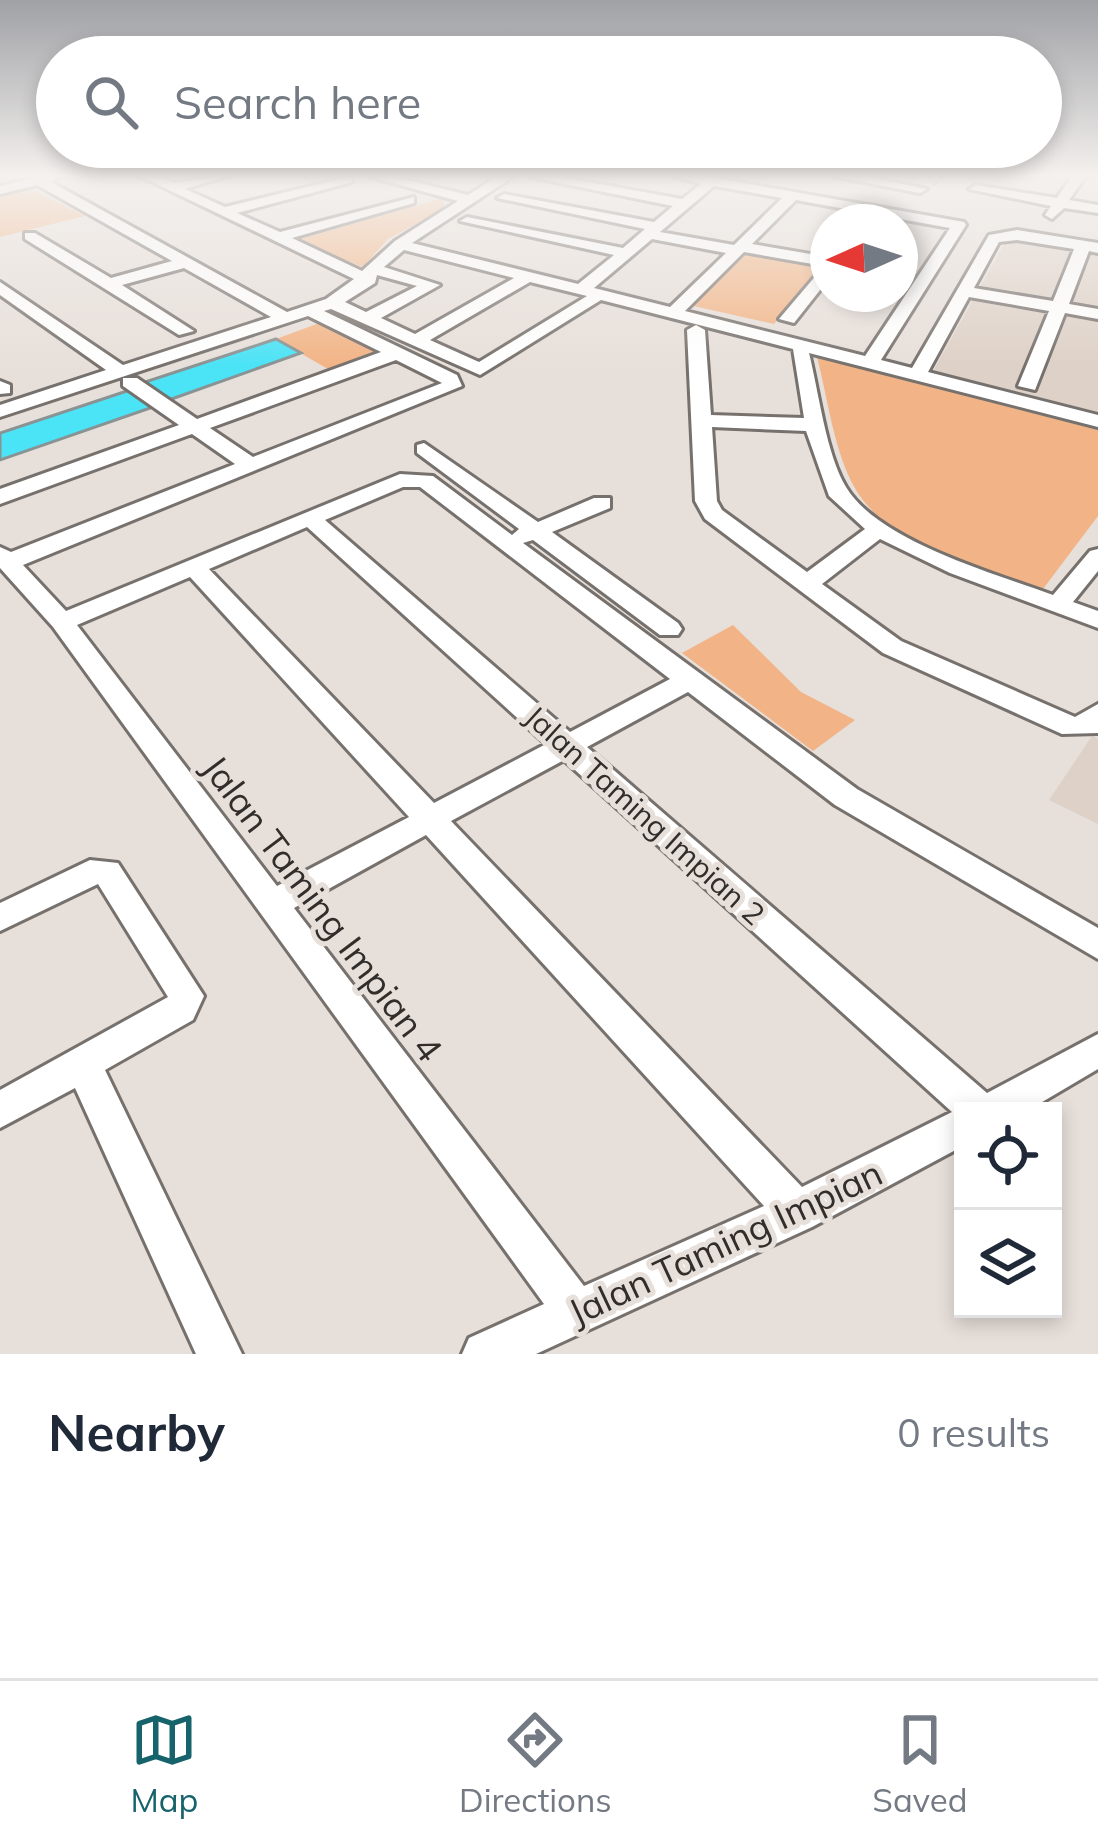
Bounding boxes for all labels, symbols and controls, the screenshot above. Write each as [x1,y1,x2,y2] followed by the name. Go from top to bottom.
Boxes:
[36,36,1062,168] search box
[78,69,144,135] icon: search
[174,74,421,130] text: Search here
[810,204,918,312] north arrow
[517,697,773,933] street label: Jalan Taming Impian 2
[193,746,453,1070] street label: Jalan Taming Impian 4
[954,1102,1062,1318] map controls
[954,1102,1062,1210] button: locate
[561,1150,889,1334] street label: Jalan Taming Impian
[954,1210,1062,1318] button: layers
[48,1400,225,1464] text: Nearby
[897,1408,1050,1457] text: 0 results
[130,1707,198,1820] tab: Map
[459,1707,612,1820] tab: Directions
[872,1707,968,1820] tab: Saved

